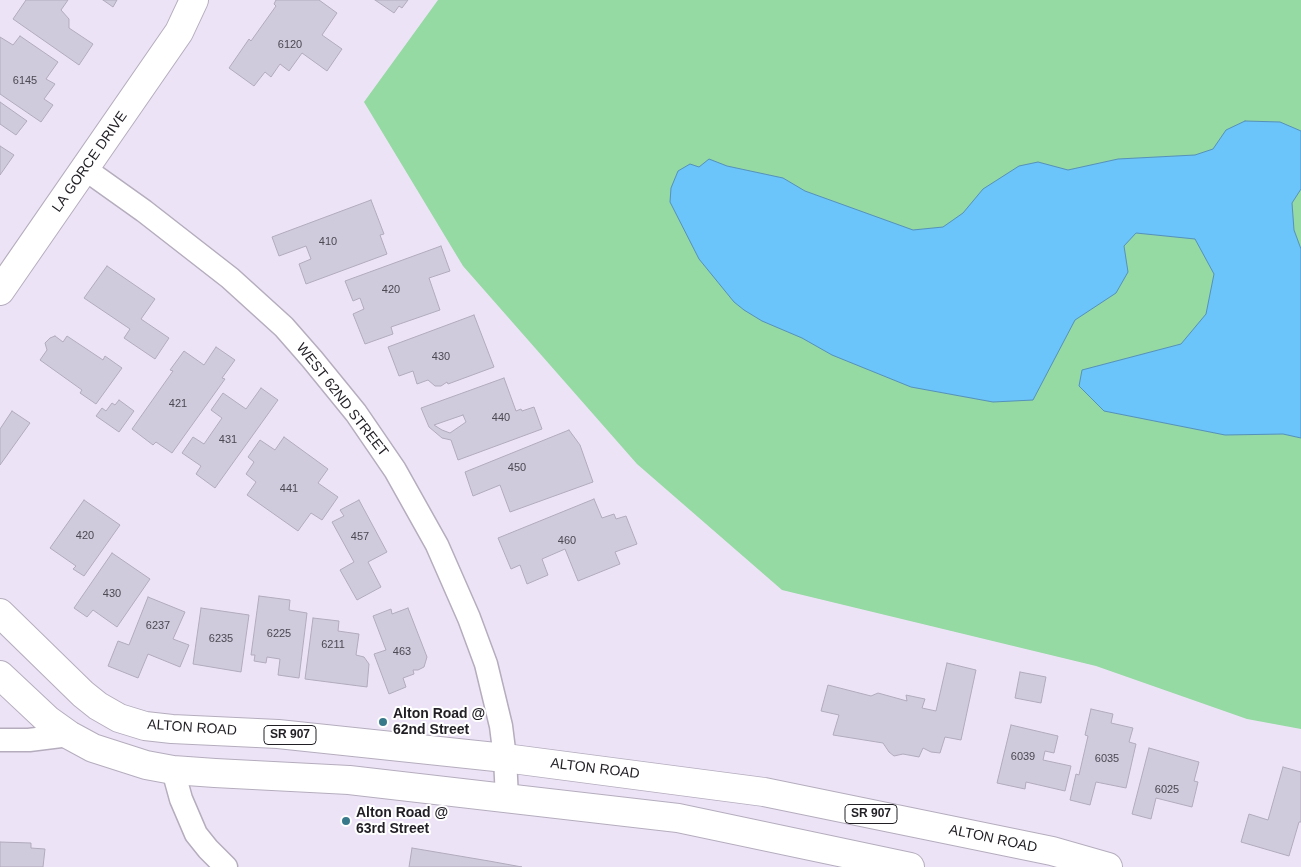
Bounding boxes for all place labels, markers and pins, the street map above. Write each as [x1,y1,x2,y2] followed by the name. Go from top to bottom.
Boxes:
[393,706,485,739] place label: Alton Road @ 62nd Street
[377,716,389,728] marker: Alton Road @ 62nd Street
[356,805,448,838] place label: Alton Road @ 63rd Street
[340,815,352,827] marker: Alton Road @ 63rd Street

